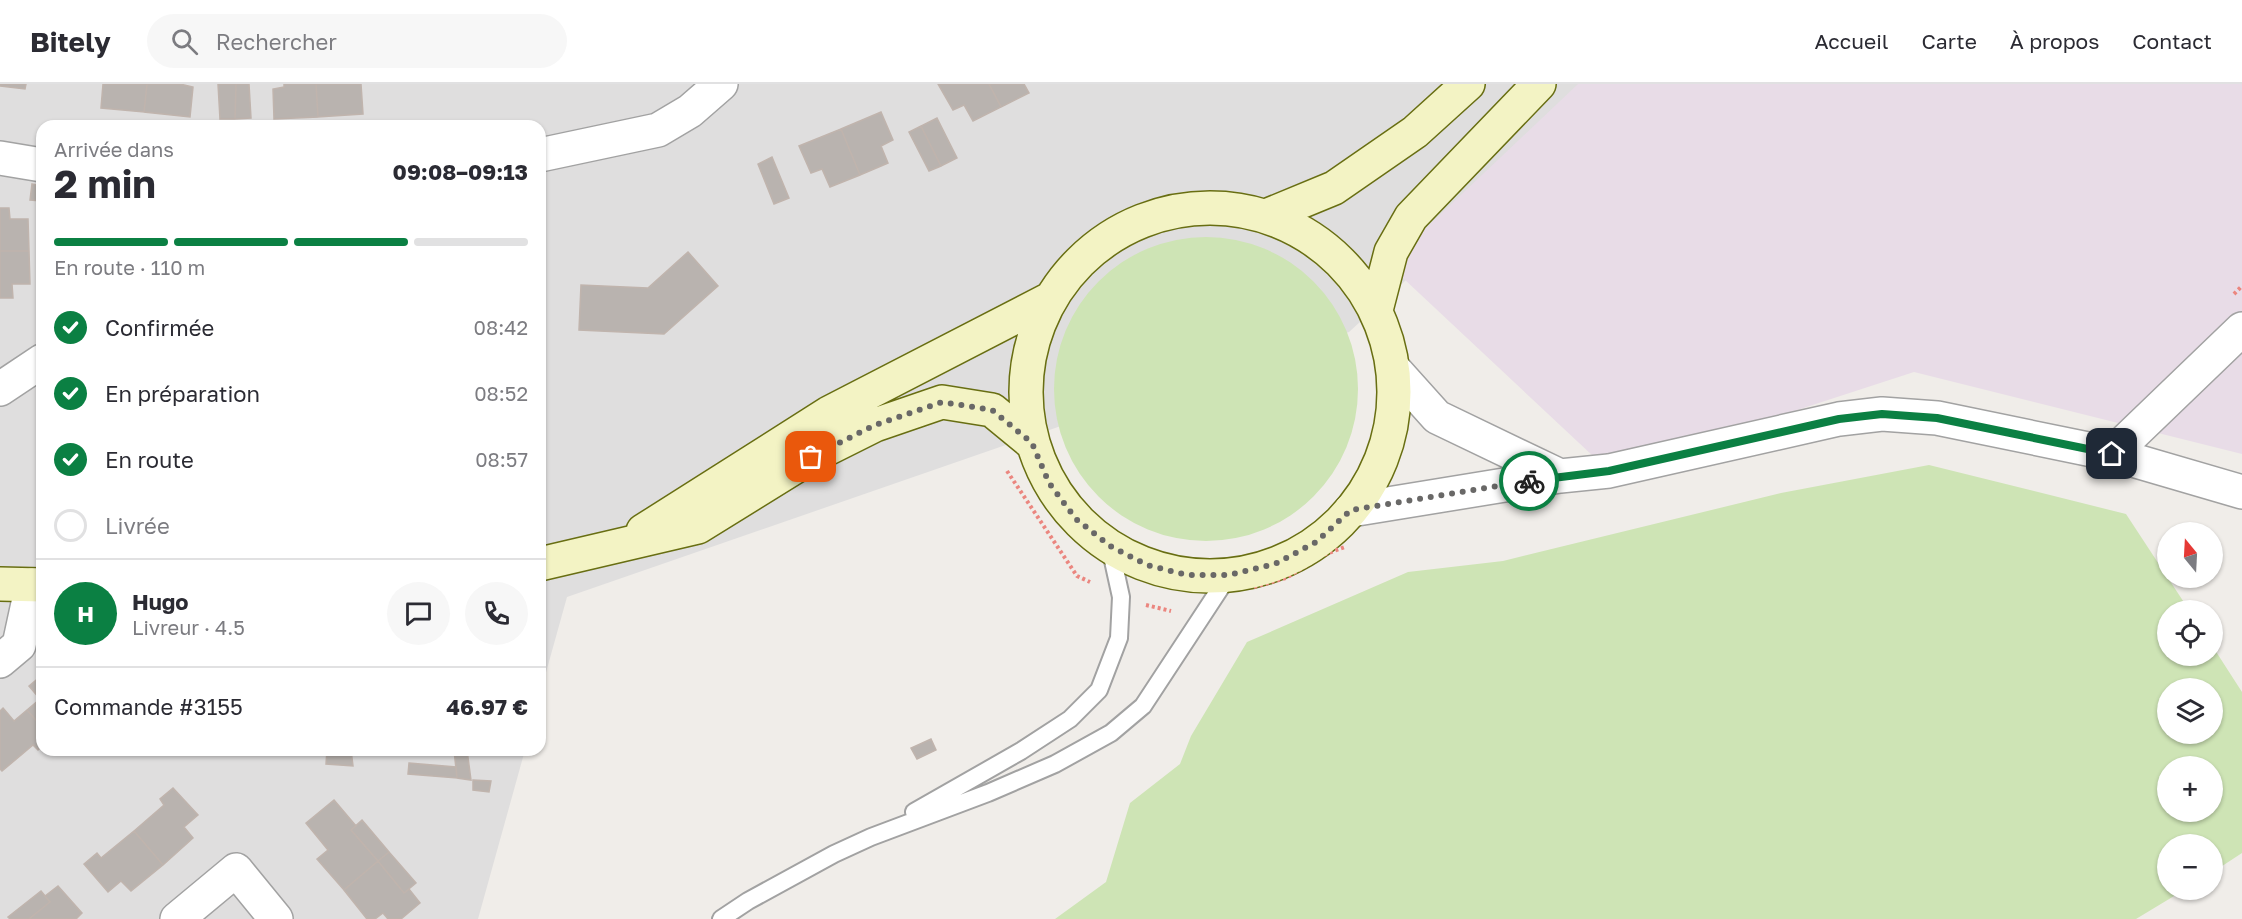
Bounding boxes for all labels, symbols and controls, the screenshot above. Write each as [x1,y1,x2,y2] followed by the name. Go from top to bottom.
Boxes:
[147,14,567,68] search box
[30,25,111,58] text: Bitely
[168,25,201,58] icon: search
[216,28,337,55] text: Rechercher
[1815,28,1888,54] text: Accueil
[1921,28,1977,54] text: Carte
[2010,28,2099,54] text: À propos
[2132,28,2212,54] text: Contact
[54,137,174,161] text: Arrivée dans
[393,158,528,185] text: 09:08–09:13
[54,160,156,207] text: 2 min
[54,255,205,279] text: En route · 110 m
[54,311,87,344] icon: check
[105,314,214,341] text: Confirmée
[474,315,528,339] text: 08:42
[54,377,87,410] icon: check
[105,380,260,407] text: En préparation
[474,381,528,405] text: 08:52
[2086,428,2137,479] pin
[785,431,836,482] pin
[2095,437,2128,470] icon: home
[794,440,827,473] icon: bag
[54,443,87,476] icon: check
[105,446,194,473] text: En route
[475,447,528,471] text: 08:57
[1499,451,1559,511] courier
[1513,465,1546,498] icon: bike
[105,512,170,539] text: Livrée
[2157,522,2223,588] north arrow
[2157,522,2223,900] map controls
[387,582,450,645] button: chat
[465,582,528,645] button: phone
[132,588,189,615] text: Hugo
[77,600,94,627] text: H
[2157,600,2223,666] button: locate
[132,615,245,639] text: Livreur · 4.5
[2157,678,2223,744] button: layers
[54,693,243,720] text: Commande #3155
[446,693,528,720] text: 46.97 €
[2157,756,2223,822] button: +
[2157,834,2223,900] button: −

